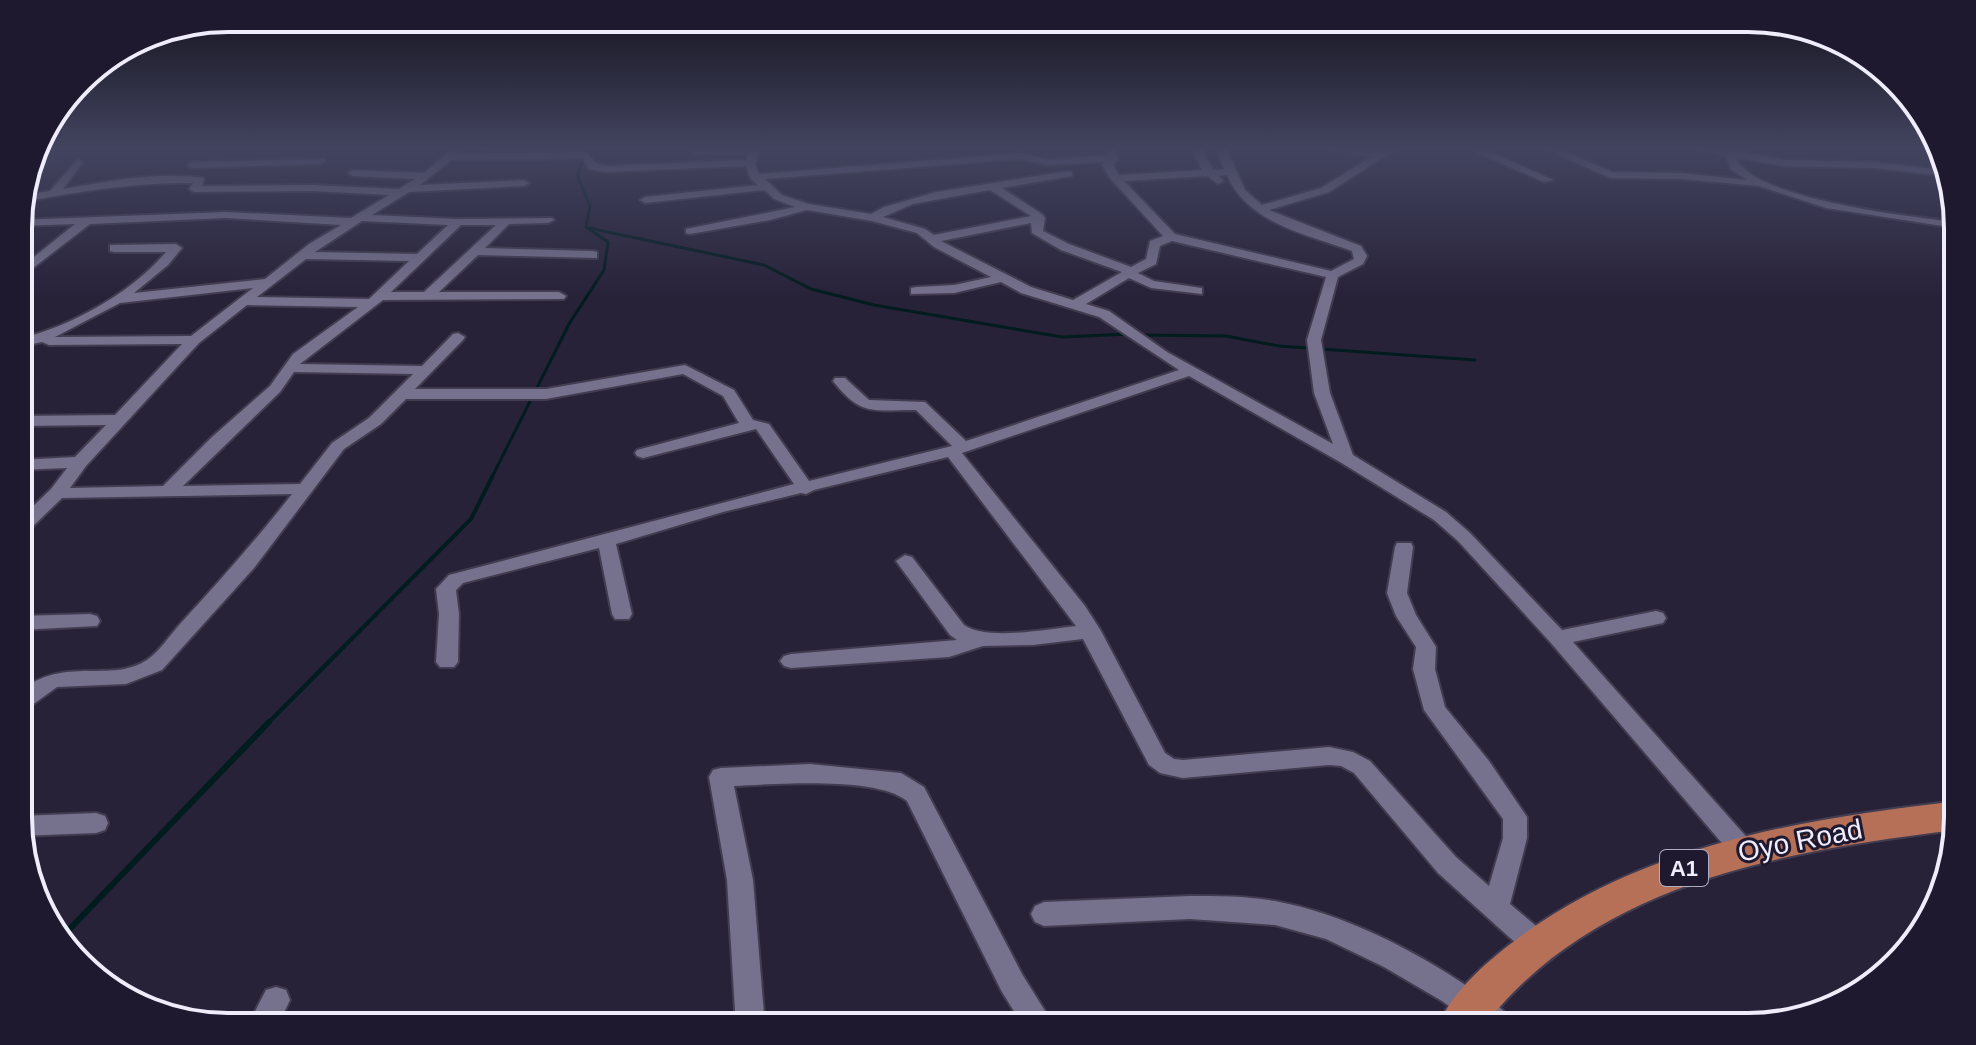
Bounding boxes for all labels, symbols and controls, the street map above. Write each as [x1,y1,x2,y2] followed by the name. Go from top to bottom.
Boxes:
[1735,813,1865,868] street label: Oyo Road
[1660,850,1708,886] road number: A1

